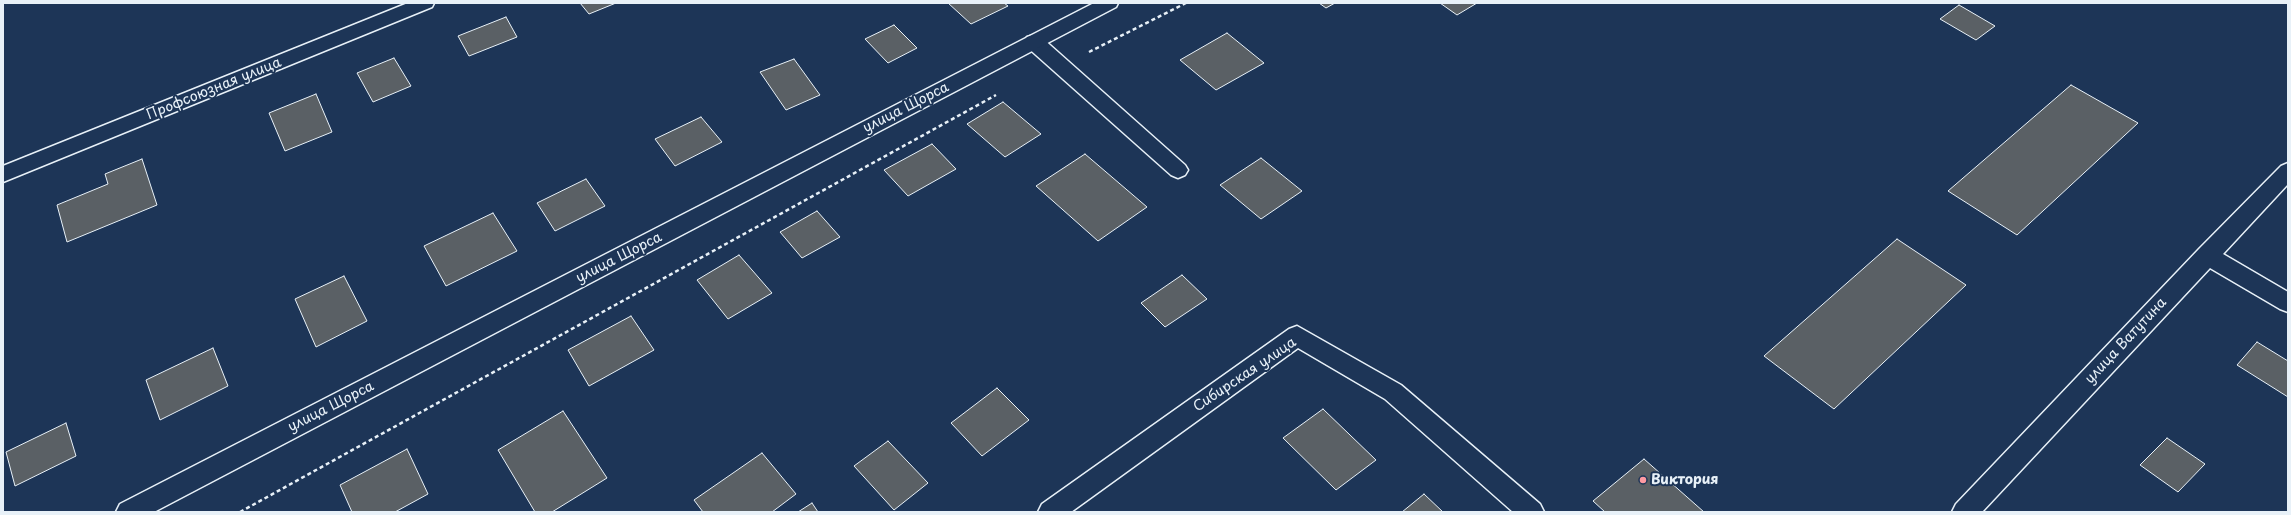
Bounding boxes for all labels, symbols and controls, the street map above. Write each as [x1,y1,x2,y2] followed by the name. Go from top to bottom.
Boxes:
[144,54,284,124] street label: Профсоюзная улица
[860,79,952,137] street label: улица Щорса
[573,229,665,287] street label: улица Щорса
[2082,294,2170,388] street label: улица Ватутина
[1190,334,1300,416] street label: Сибирская улица
[285,378,377,436] street label: улица Щорса
[1651,472,1719,488] place label: Виктория
[1638,475,1648,485] marker: Виктория

